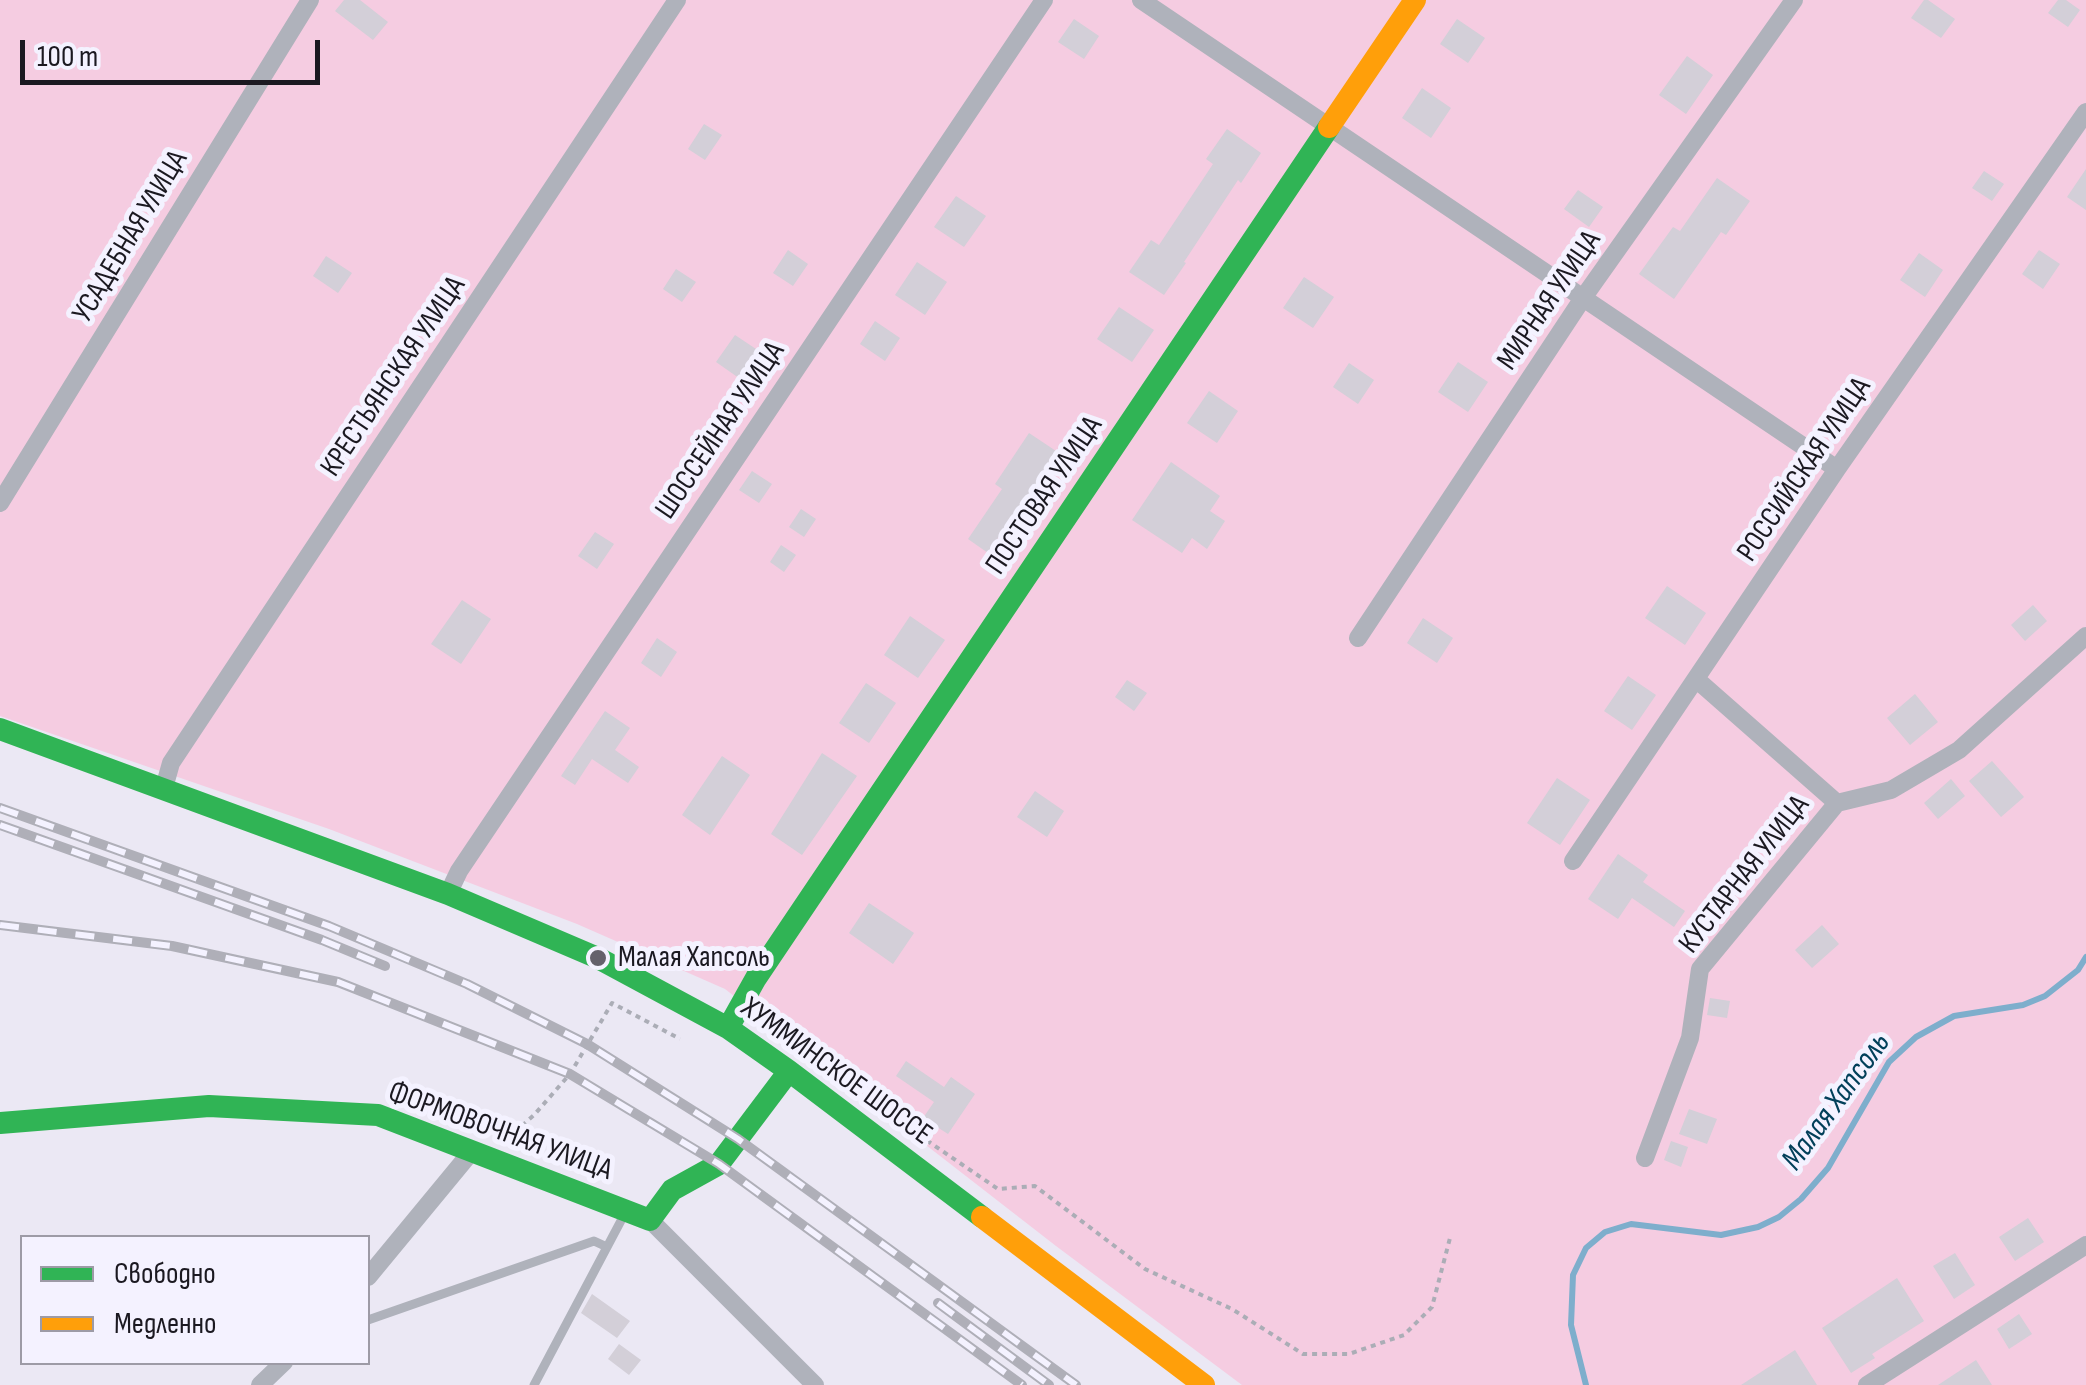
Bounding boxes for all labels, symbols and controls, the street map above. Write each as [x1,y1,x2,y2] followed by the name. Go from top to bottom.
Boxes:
[25,20,325,82] scale bar
[37,39,98,75] text: 100 m
[66,144,196,330] street label: УСАДЕБНАЯ УЛИЦА
[1490,225,1610,377] street label: МИРНАЯ УЛИЦА
[314,270,474,484] street label: КРЕСТЬЯНСКАЯ УЛИЦА
[649,336,793,526] street label: ШОССЕЙНАЯ УЛИЦА
[1730,371,1880,569] street label: РОССИЙСКАЯ УЛИЦА
[979,410,1111,582] street label: ПОСТОВАЯ УЛИЦА
[1672,789,1818,961] street label: КУСТАРНАЯ УЛИЦА
[618,940,770,976] place label: Малая Хапсоль
[587,947,609,969] marker: Малая Хапсоль
[733,991,939,1153] street label: ХУММИНСКОЕ ШОССЕ
[1774,1026,1900,1178] water label: Малая Хапсоль
[383,1075,617,1189] street label: ФОРМОВОЧНАЯ УЛИЦА
[20,1235,370,1365] legend
[114,1256,216,1292] text: Свободно
[114,1306,216,1342] text: Медленно

